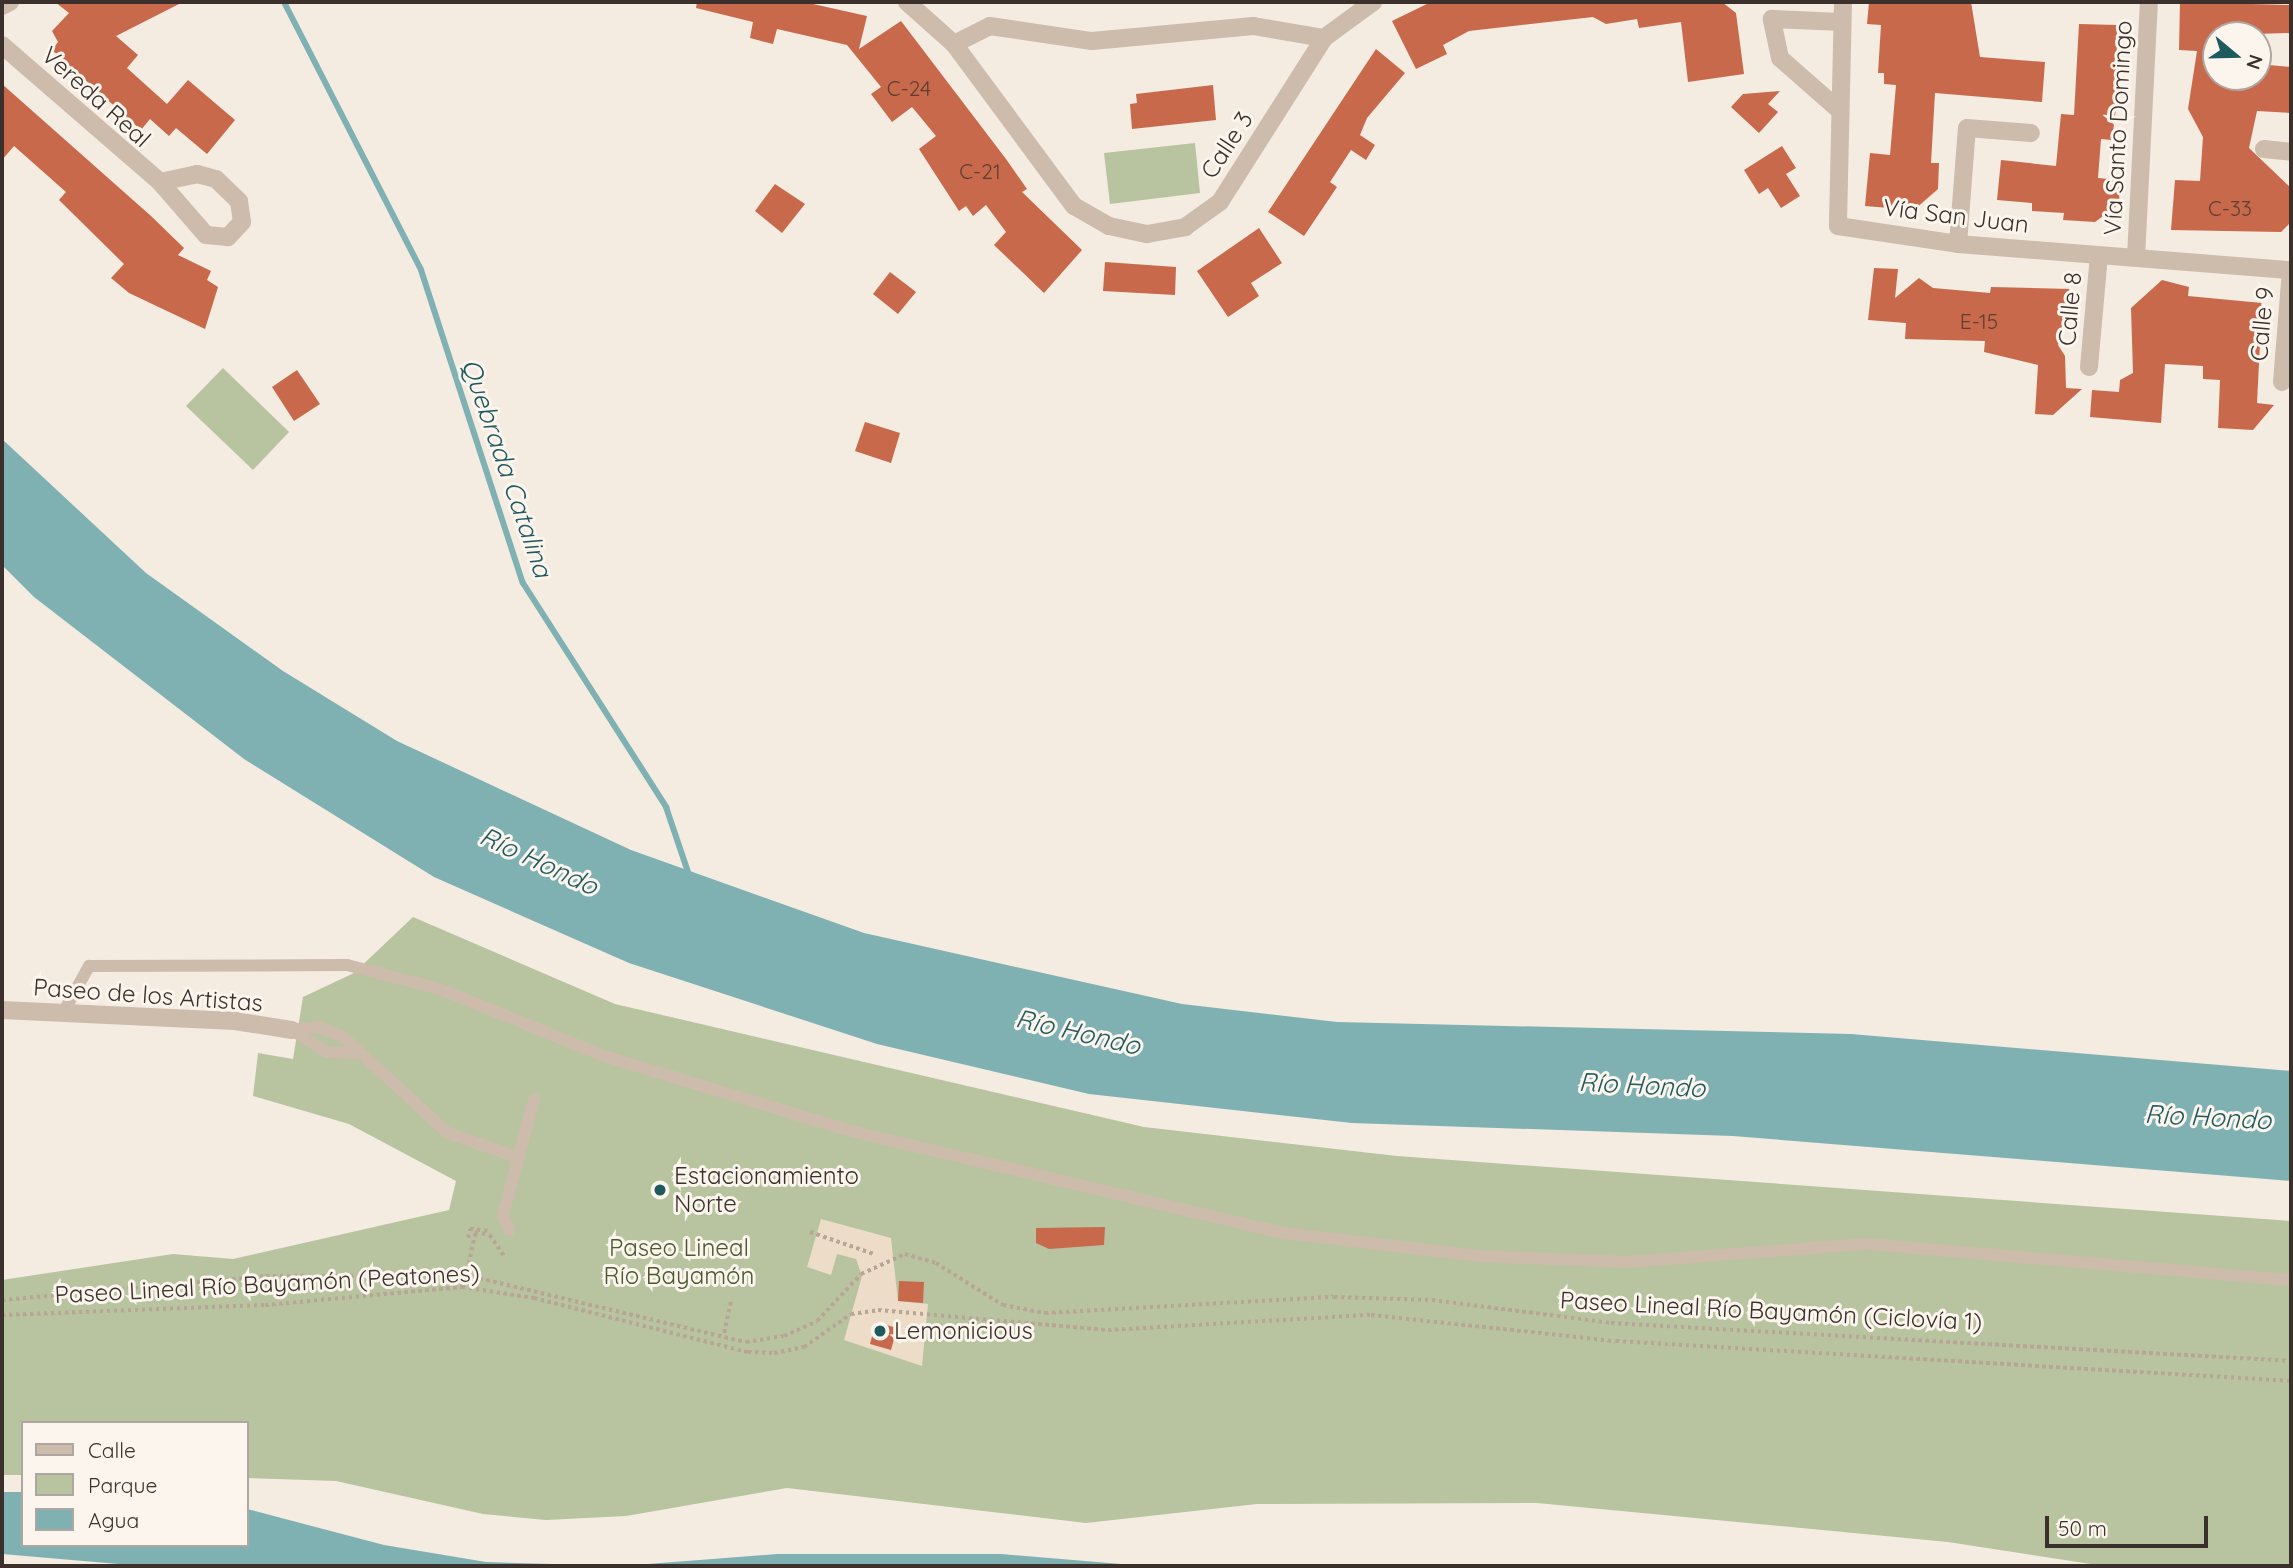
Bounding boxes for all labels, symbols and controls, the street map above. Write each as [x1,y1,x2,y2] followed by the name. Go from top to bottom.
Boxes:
[2098,20,2138,236] street label: Vía Santo Domingo
[2202,21,2272,91] north arrow
[36,41,156,153] street label: Vereda Real
[2241,52,2269,73] text: N
[887,75,931,101] house number: C-24
[1195,106,1259,184] street label: Calle 3
[959,158,1001,184] house number: C-21
[1882,193,2030,239] street label: Vía San Juan
[2208,195,2252,221] house number: C-33
[2052,271,2088,347] street label: Calle 8
[2244,286,2280,362] street label: Calle 9
[1960,308,1998,334] house number: E-15
[455,355,559,581] water label: Quebrada Catalina
[475,820,603,902] water label: Río Hondo
[32,973,264,1017] street label: Paseo de los Artistas
[1013,1003,1143,1061] water label: Río Hondo
[1578,1066,1706,1104] water label: Río Hondo
[2144,1098,2272,1136] water label: Río Hondo
[674,1162,859,1218] place label: Estacionamiento Norte
[652,1182,668,1198] marker: Estacionamiento Norte
[604,1234,754,1290] park label: Paseo Lineal Río Bayamón
[54,1258,480,1310] street label: Paseo Lineal Río Bayamón (Peatones)
[1559,1286,1983,1336] street label: Paseo Lineal Río Bayamón (Ciclovía 1)
[894,1317,1033,1345] place label: Lemonicious
[872,1323,888,1339] marker: Lemonicious
[21,1421,248,1547] legend
[88,1437,136,1463] text: Calle
[88,1472,157,1498] text: Parque
[2048,1502,2211,1546] scale bar
[88,1507,139,1533] text: Agua
[2058,1515,2107,1541] text: 50 m

